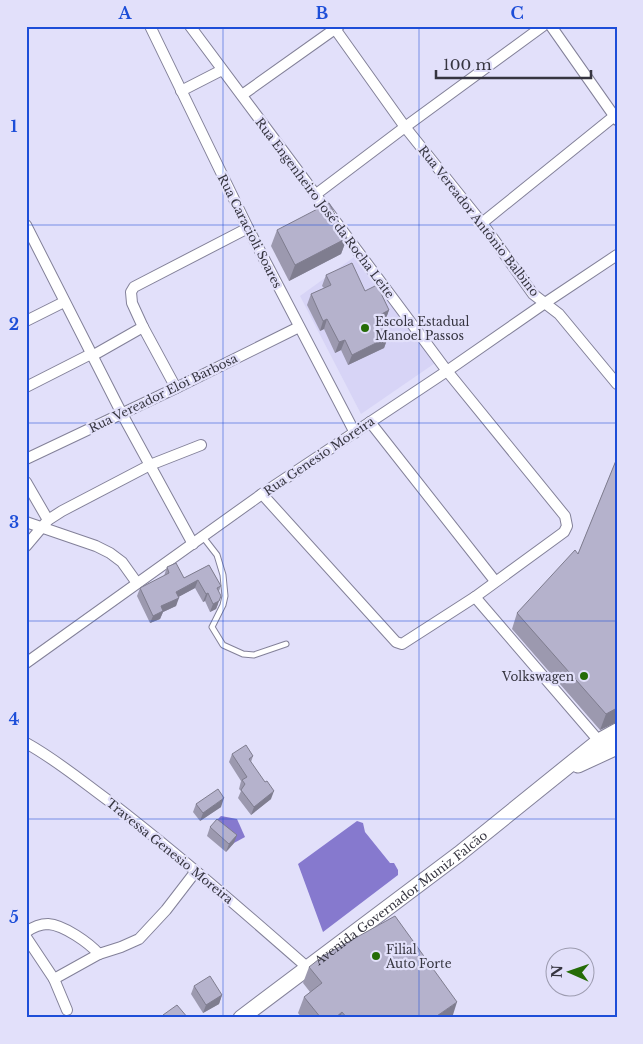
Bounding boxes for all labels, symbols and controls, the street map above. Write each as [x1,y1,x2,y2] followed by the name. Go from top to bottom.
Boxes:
[118,3,133,23] text: A
[316,3,329,23] text: B
[510,3,524,23] text: C
[436,48,590,80] scale bar
[443,55,492,74] text: 100 m
[252,115,398,301] street label: Rua Engenheiro José da Rocha Leite
[11,116,18,136] text: 1
[416,143,543,299] street label: Rua Vereador Antônio Balbino
[215,171,285,291] street label: Rua Caracioli Soares
[9,314,19,334] text: 2
[375,314,469,343] place label: Escola Estadual Manoel Passos
[359,322,371,334] marker: Escola Estadual Manoel Passos
[86,350,240,436] street label: Rua Vereador Eloi Barbosa
[261,413,377,499] street label: Rua Genesio Moreira
[9,512,19,532] text: 3
[501,669,574,684] place label: Volkswagen
[578,670,590,682] marker: Volkswagen
[9,709,19,729] text: 4
[104,795,237,907] street label: Travessa Genesio Moreira
[310,827,490,968] street label: Avenida Governador Muniz Falcão
[9,907,19,927] text: 5
[385,942,452,971] place label: Filial Auto Forte
[546,946,596,996] north arrow
[370,950,382,962] marker: Filial Auto Forte
[548,965,566,978] text: N

